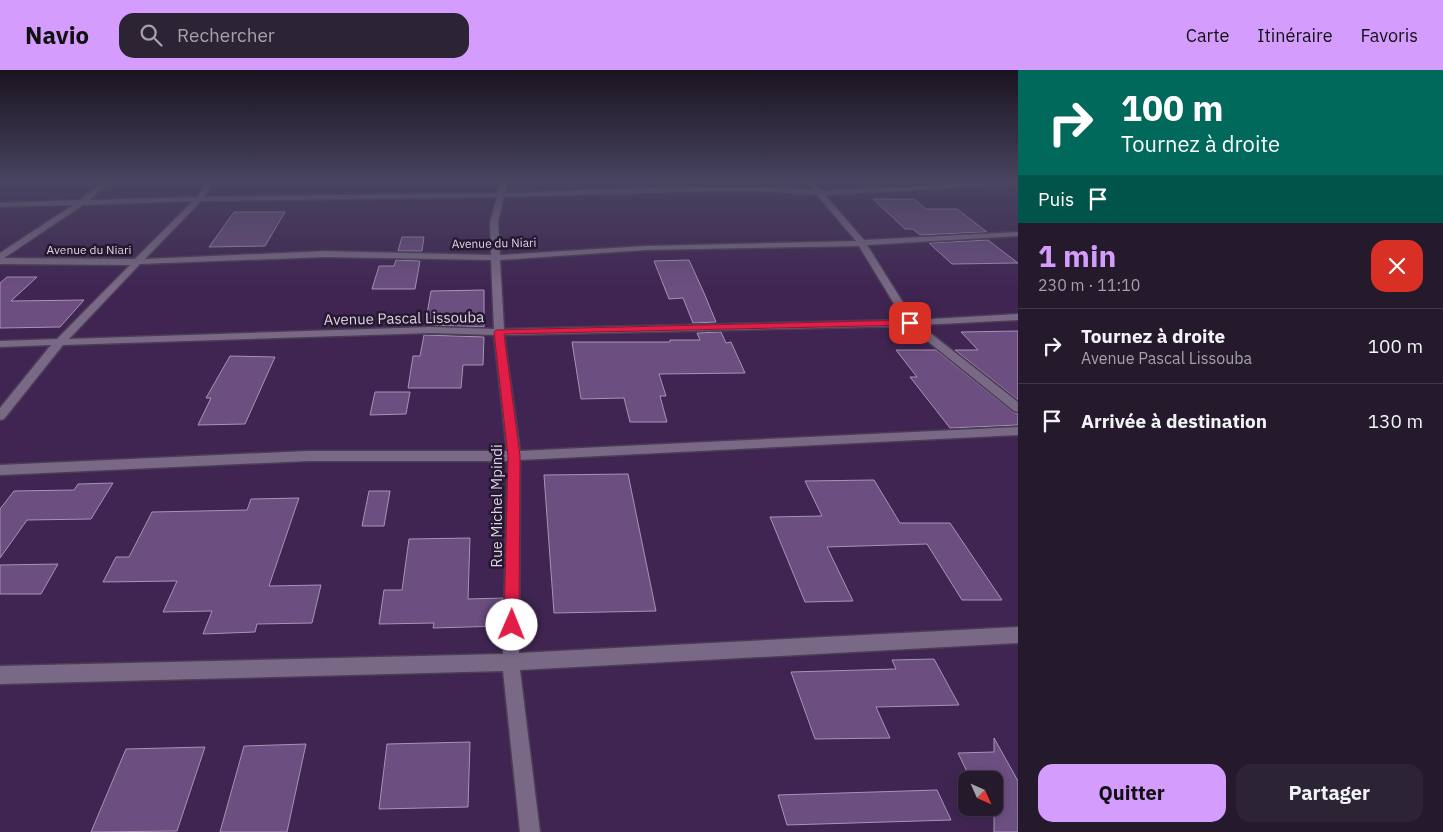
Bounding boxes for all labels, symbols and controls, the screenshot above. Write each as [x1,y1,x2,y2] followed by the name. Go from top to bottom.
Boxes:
[119,13,469,58] search box
[25,19,89,51] text: Navio
[137,21,165,49] icon: search
[177,23,275,47] text: Rechercher
[1186,24,1229,47] text: Carte
[1257,24,1333,47] text: Itinéraire
[1361,24,1418,47] text: Favoris
[1121,85,1224,131] text: 100 m
[1038,90,1103,155] icon: right
[1121,129,1280,158] text: Tournez à droite
[1084,185,1112,213] icon: arrive
[1038,187,1074,211] text: Puis
[451,235,537,251] street label: Avenue du Niari
[1038,236,1116,275] text: 1 min
[1371,240,1423,292] button: close
[47,242,131,257] street label: Avenue du Niari
[1038,275,1140,295] text: 230 m · 11:10
[889,302,931,344] pin
[324,307,484,329] street label: Avenue Pascal Lissouba
[896,309,924,337] icon: arrive
[1081,324,1225,348] text: Tournez à droite
[1038,332,1066,360] icon: right
[1368,334,1423,358] text: 100 m
[1081,348,1252,368] text: Avenue Pascal Lissouba
[1038,407,1066,435] icon: arrive
[1081,409,1267,433] text: Arrivée à destination
[1368,409,1423,433] text: 130 m
[487,444,506,568] street label: Rue Michel Mpindi
[485,598,537,650] position arrow
[1038,764,1226,822] button: Quitter
[1236,764,1423,822] button: Partager
[958,771,1002,816] north arrow
[958,771,1003,816] map controls

